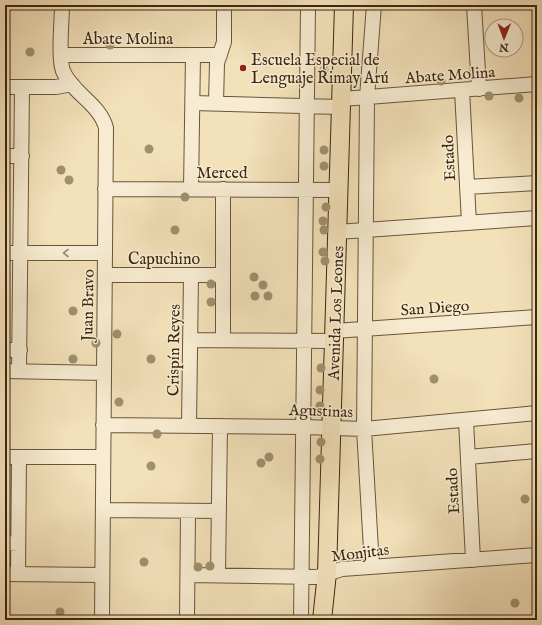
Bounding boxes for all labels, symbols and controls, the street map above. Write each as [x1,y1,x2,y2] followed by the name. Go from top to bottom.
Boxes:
[484,18,524,58] north arrow
[82,30,173,50] street label: Abate Molina
[498,40,510,54] text: N
[251,51,389,89] place label: Escuela Especial de Lenguaje Rimay Arú
[238,63,248,73] marker: Escuela Especial de Lenguaje Rimay Arú
[403,63,496,89] street label: Abate Molina
[439,134,461,182] street label: Estado
[197,164,248,184] street label: Merced
[325,245,349,382] street label: Avenida Los Leones
[63,249,69,257] one-way arrow
[128,250,200,270] street label: Capuchino
[78,268,100,343] street label: Juan Bravo
[400,297,471,321] street label: San Diego
[164,303,186,396] street label: Crispín Reyes
[287,401,354,423] street label: Agustinas
[443,467,465,515] street label: Estado
[330,540,391,567] street label: Monjitas

